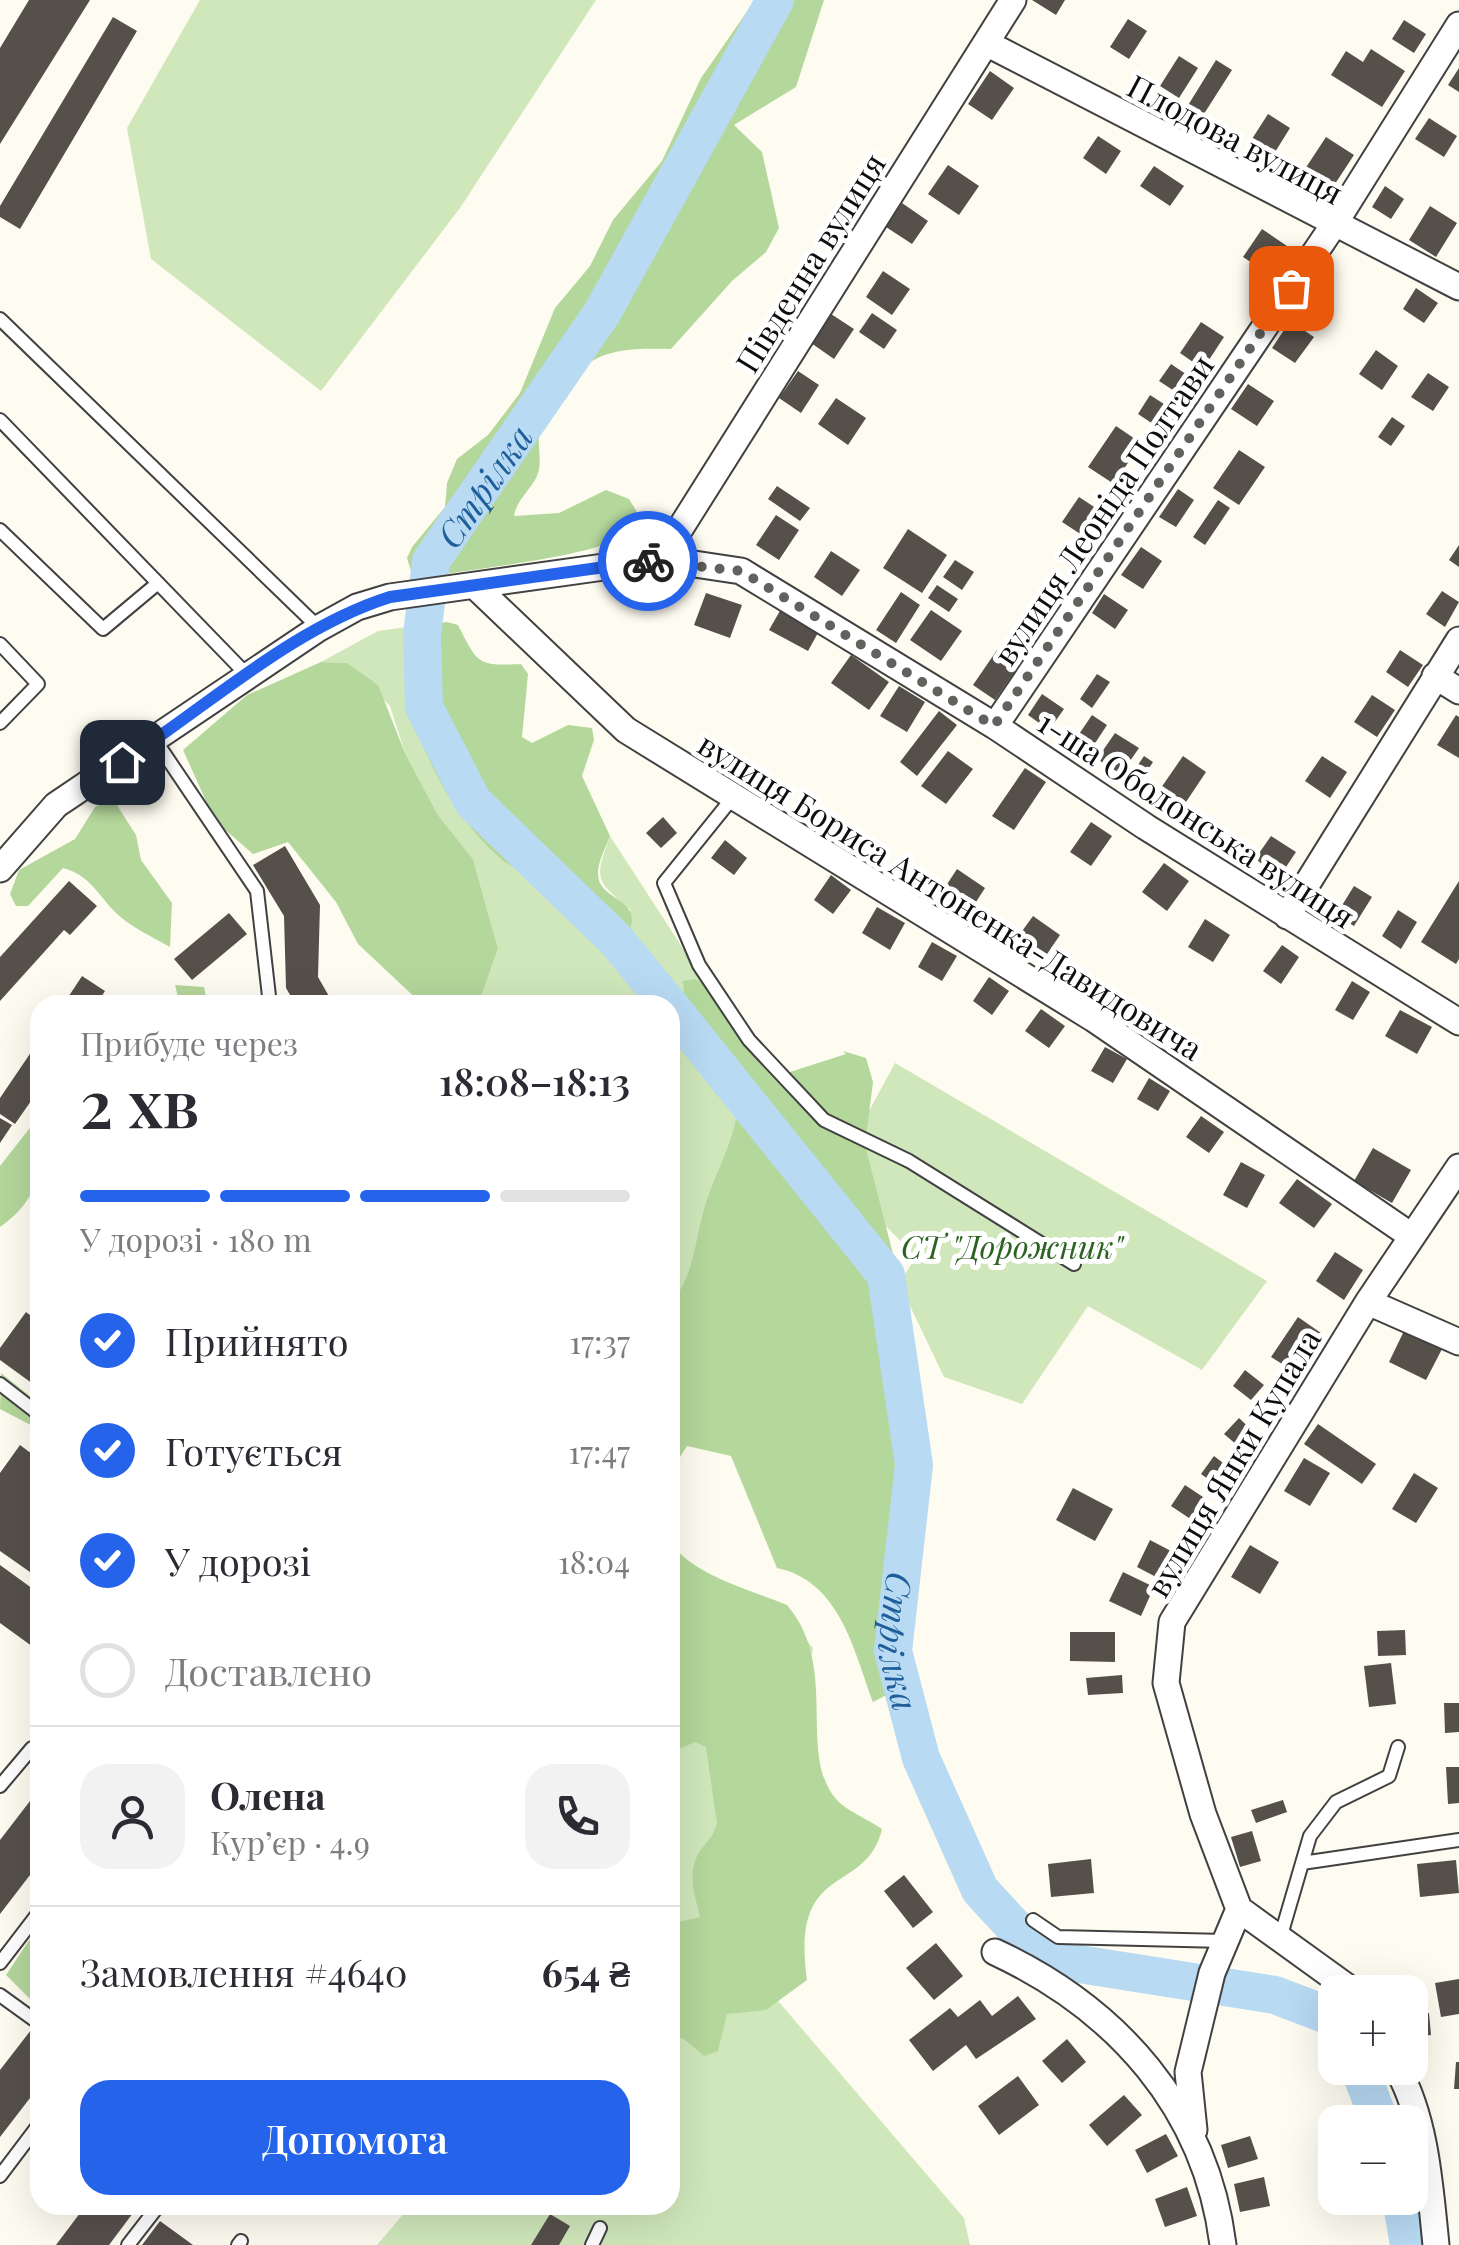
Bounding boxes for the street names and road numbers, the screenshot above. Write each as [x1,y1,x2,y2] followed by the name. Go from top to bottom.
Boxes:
[1121,63,1351,213] street label: Плодова вулиця
[724,144,894,380] street label: Південна вулиця
[982,345,1222,673] street label: вулиця Леоніда Полтави
[1030,699,1364,937] street label: 1-ша Оболонська вулиця
[691,721,1211,1069] street label: вулиця Бориса Антоненка-Давидовича
[1135,1320,1329,1604] street label: вулиця Янки Купала

